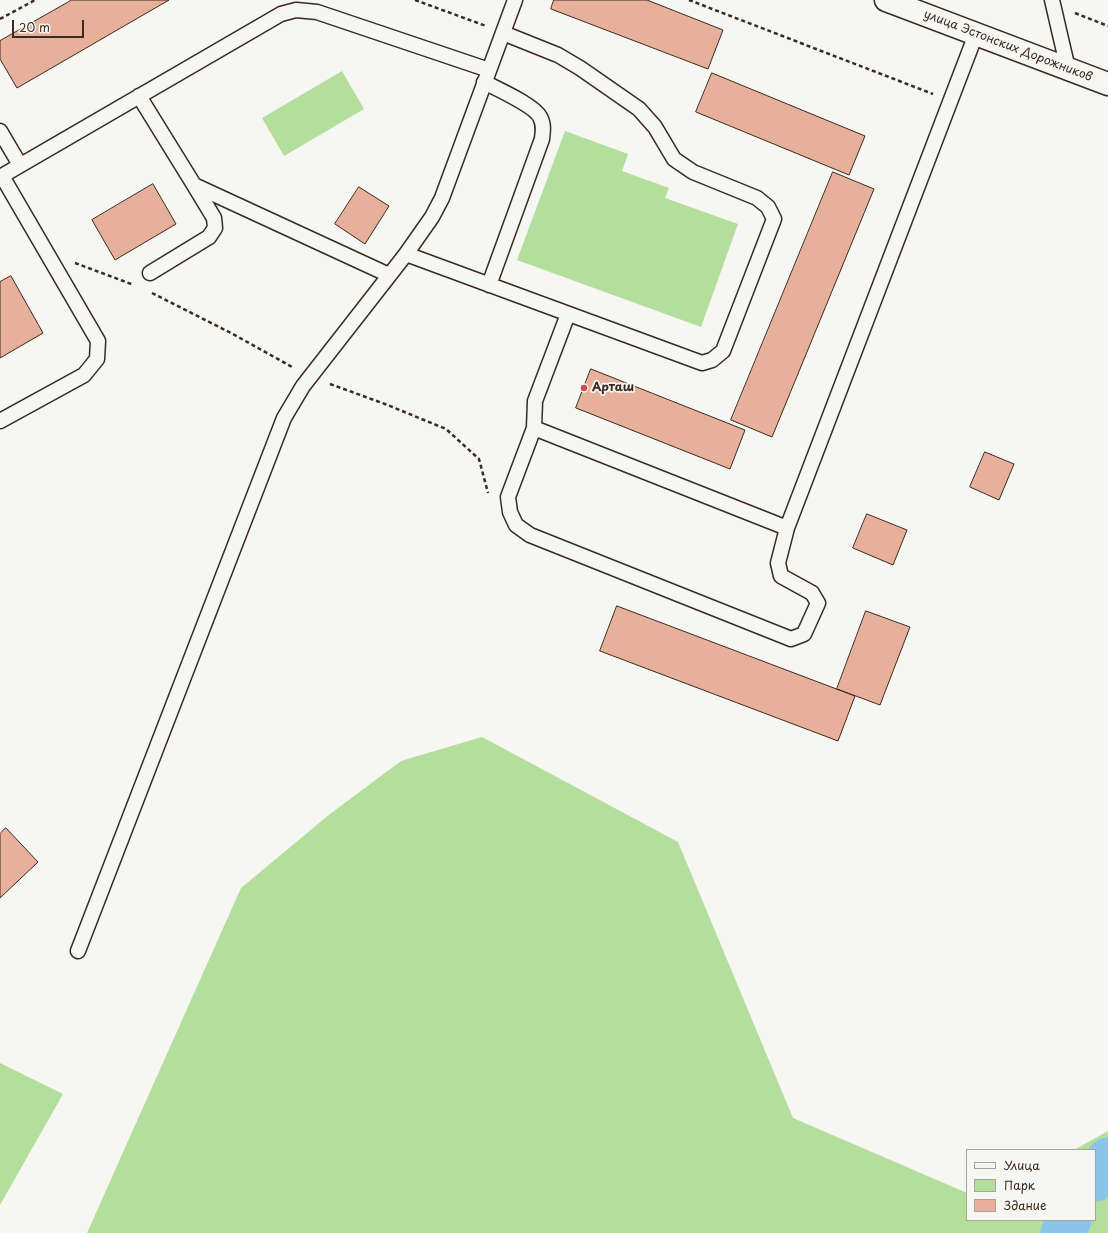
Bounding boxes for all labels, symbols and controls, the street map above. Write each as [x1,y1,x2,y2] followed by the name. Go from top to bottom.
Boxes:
[922,7,1094,85] street label: улица Эстонских Дорожников
[14,12,86,38] scale bar
[19,18,50,36] text: 20 m
[592,381,634,395] place label: Арташ
[579,383,589,393] marker: Арташ
[966,1149,1096,1221] legend
[1004,1156,1040,1174] text: Улица
[1004,1176,1035,1194] text: Парк
[1004,1196,1046,1214] text: Здание

